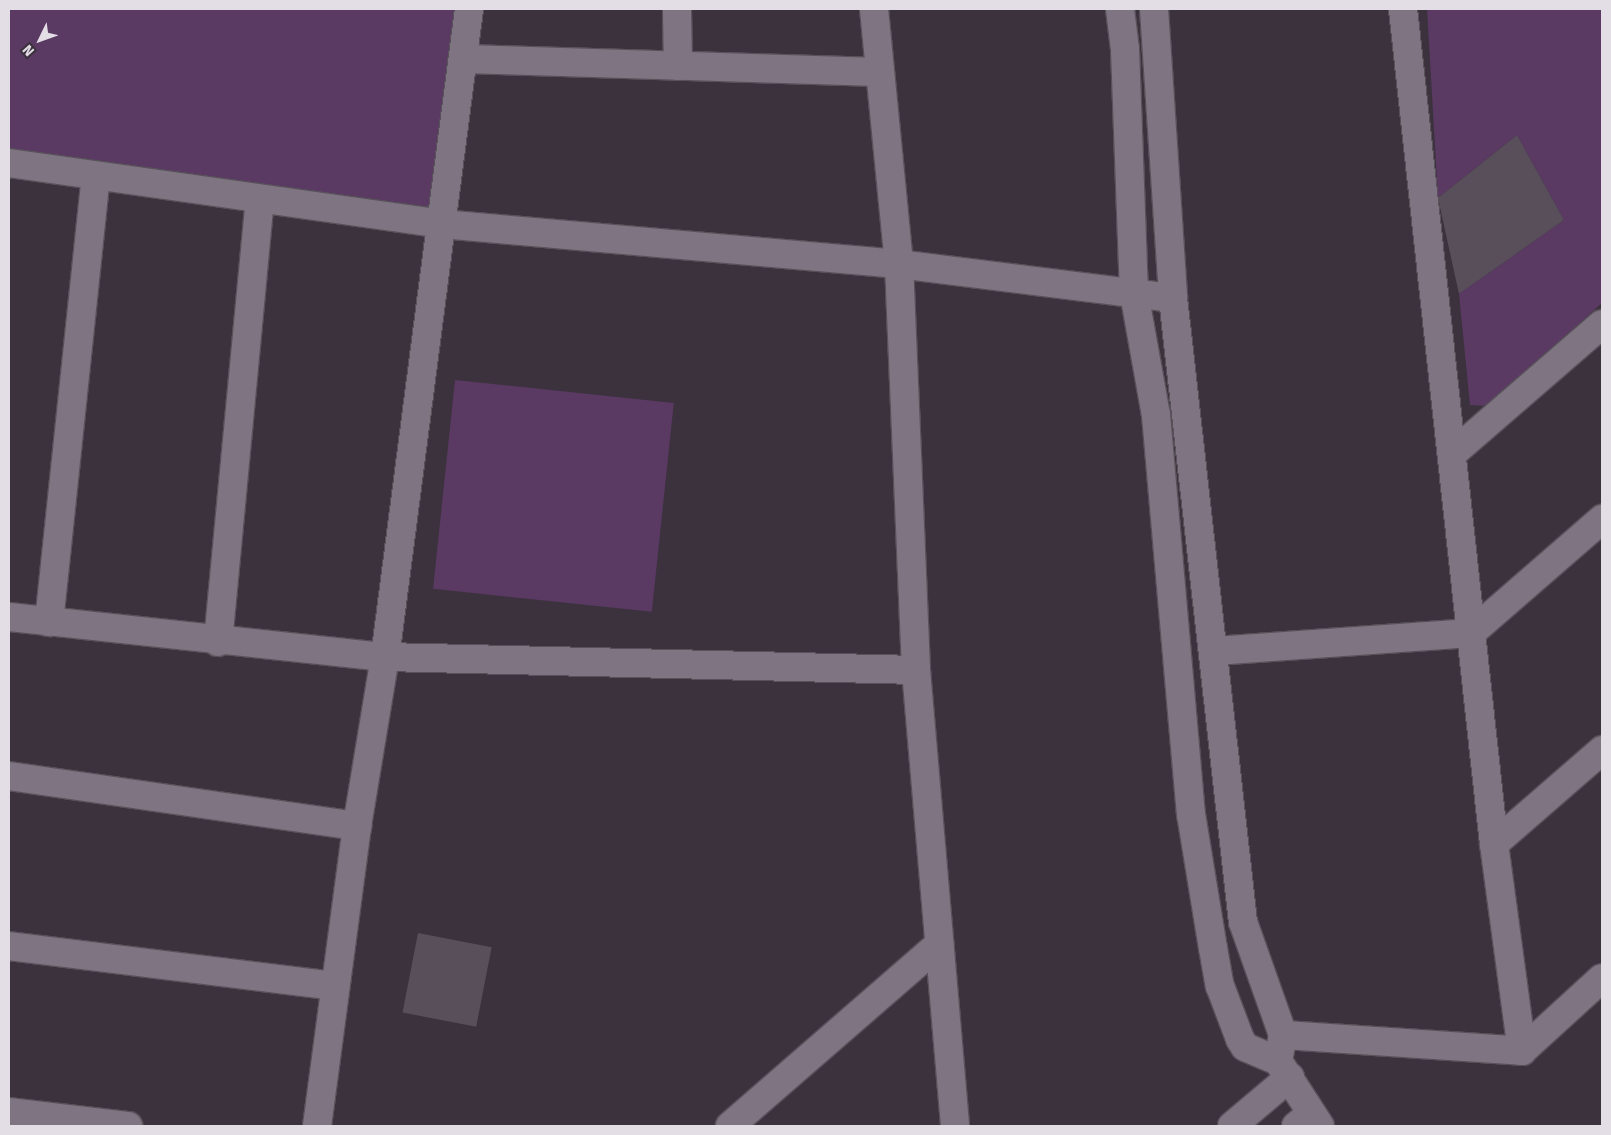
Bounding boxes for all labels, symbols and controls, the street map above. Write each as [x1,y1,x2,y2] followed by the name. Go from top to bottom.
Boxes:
[15,15,65,65] north arrow
[19,41,38,60] text: N

